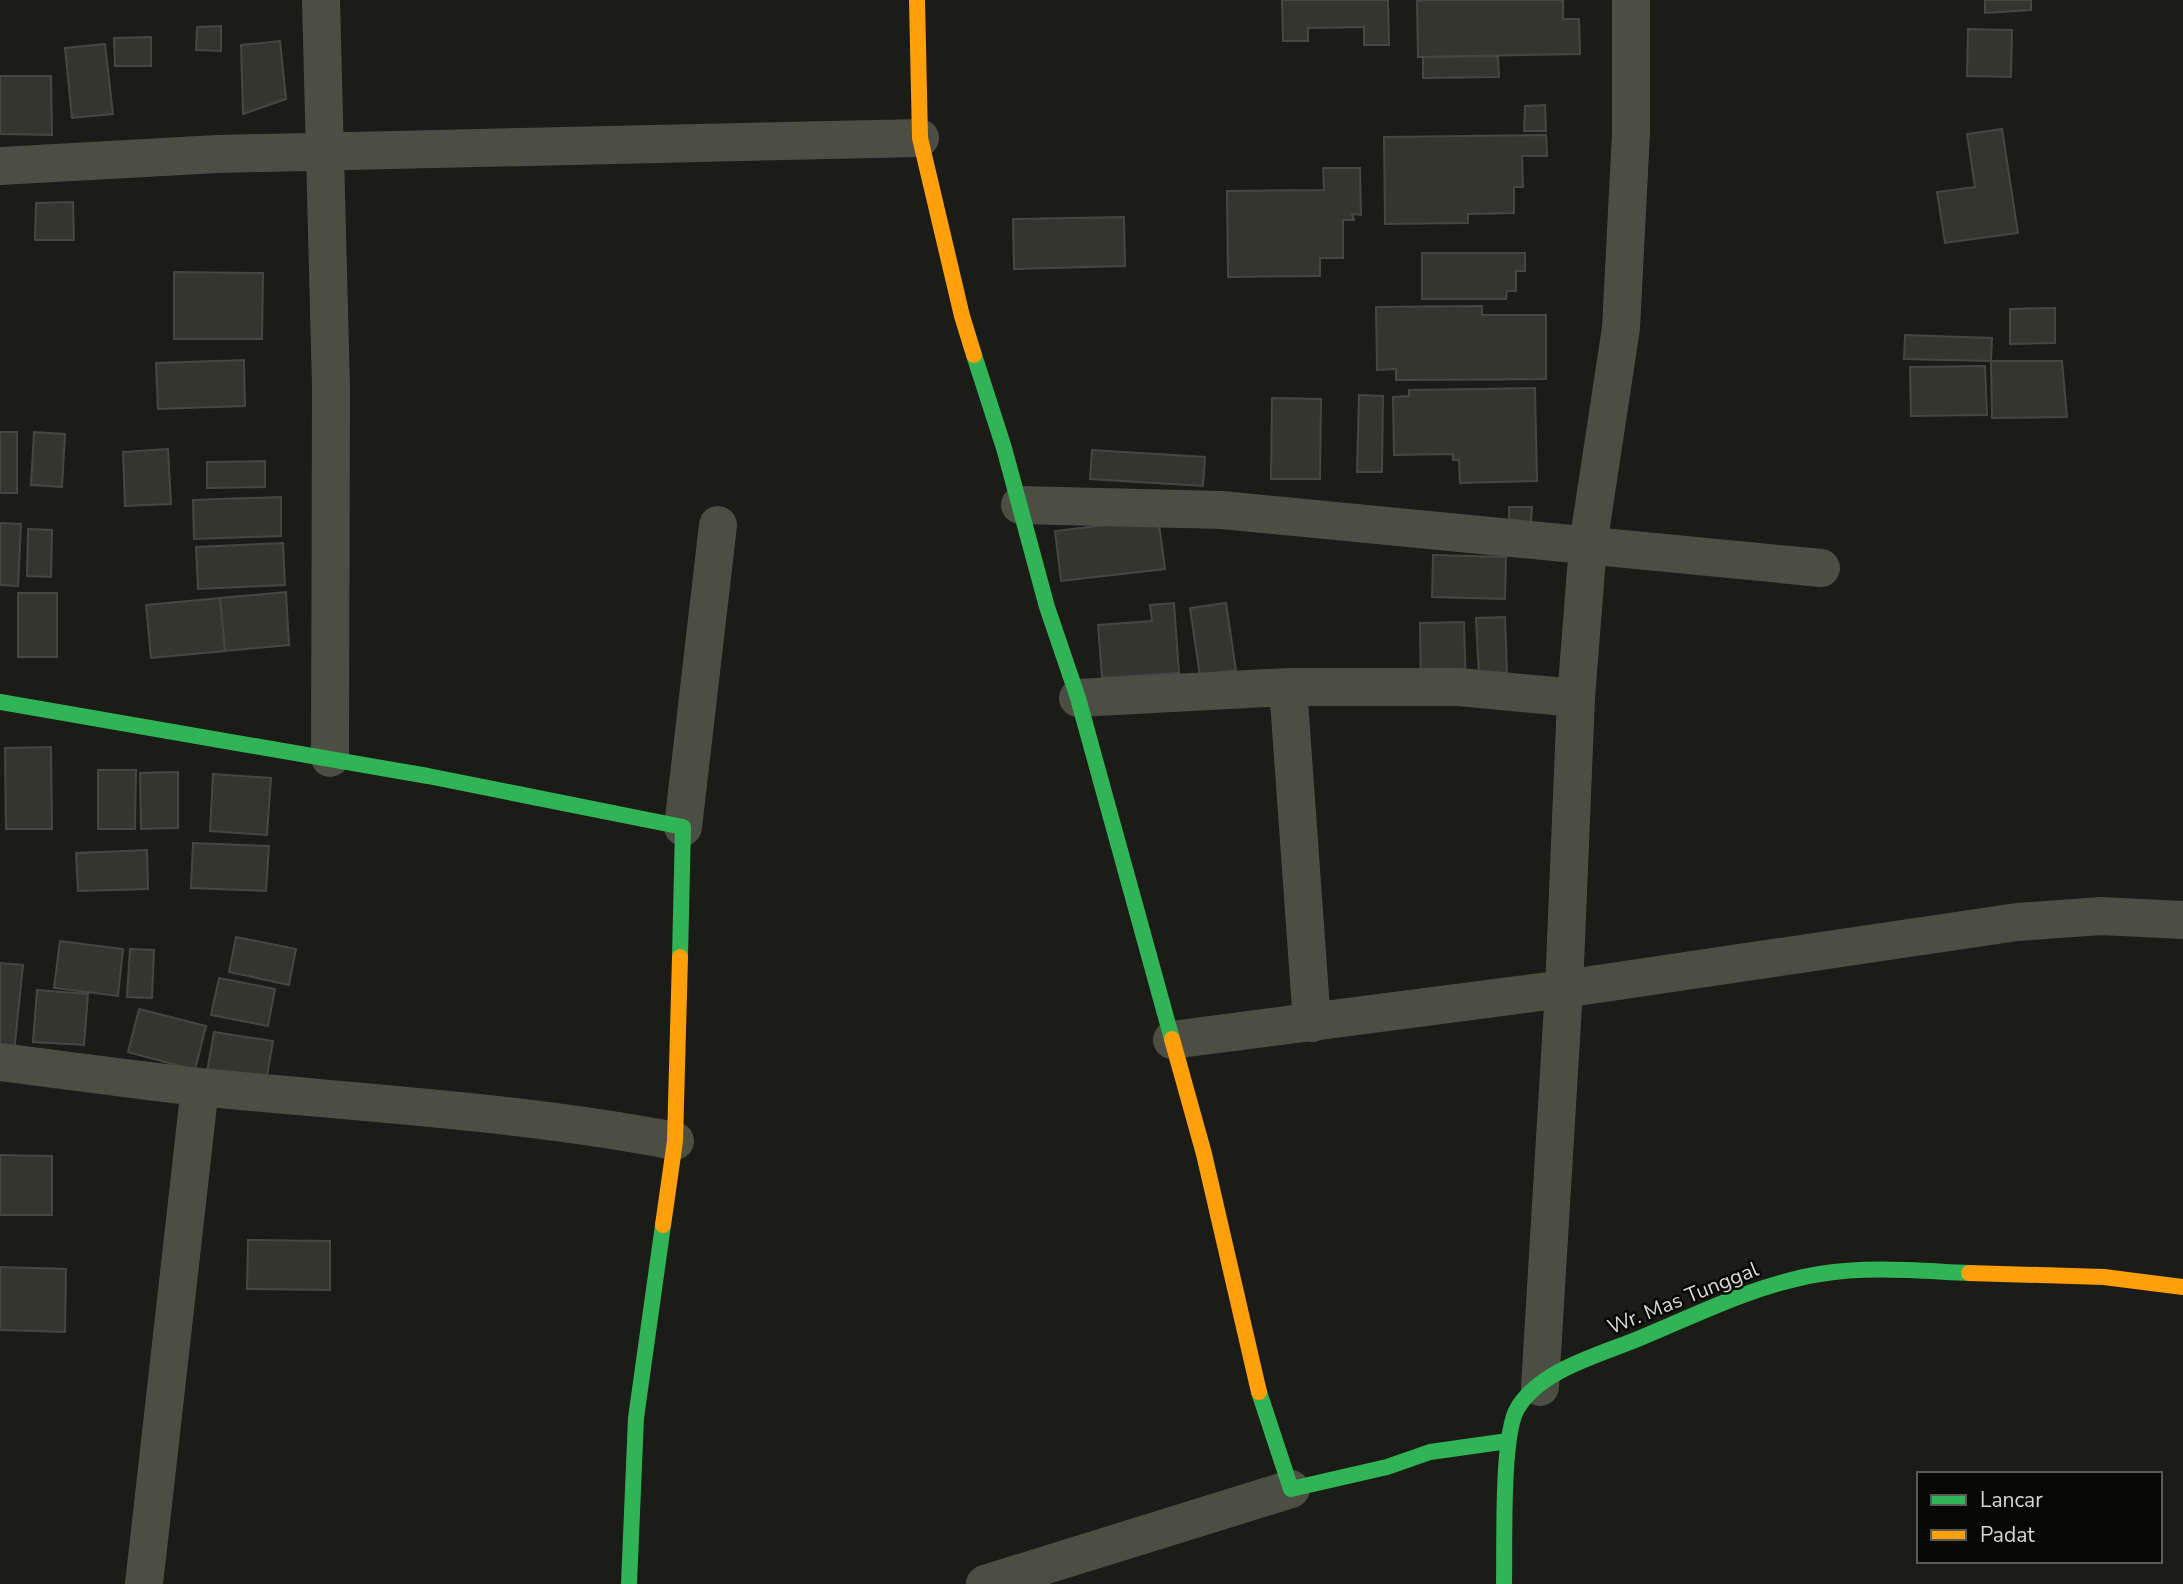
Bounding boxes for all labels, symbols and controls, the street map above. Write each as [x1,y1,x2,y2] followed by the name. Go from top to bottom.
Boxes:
[1603,1255,1763,1341] street label: Wr. Mas Tunggal
[1917,1472,2162,1563] legend
[1980,1486,2043,1514] text: Lancar
[1980,1521,2035,1549] text: Padat

